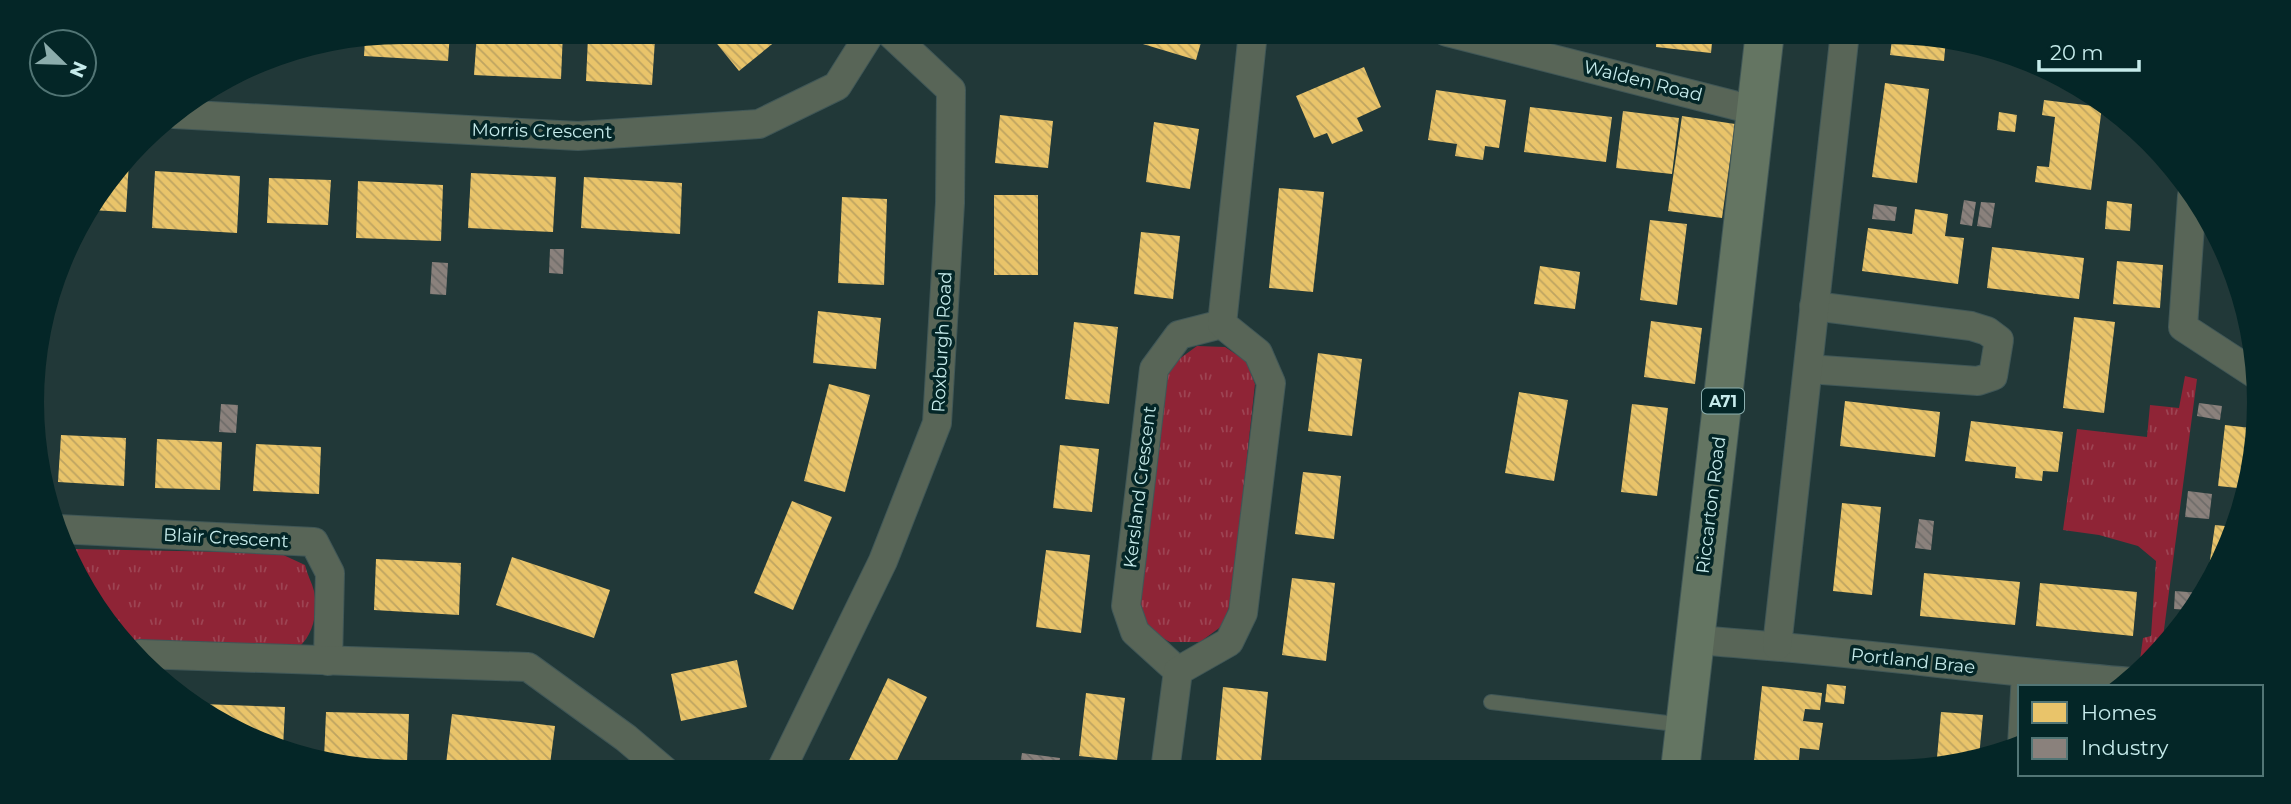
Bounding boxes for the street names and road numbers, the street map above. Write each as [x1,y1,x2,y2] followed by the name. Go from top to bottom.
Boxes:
[1581,56,1705,106] street label: Walden Road
[471,119,613,143] street label: Morris Crescent
[927,271,957,413] street label: Roxburgh Road
[1702,388,1744,414] road number: A71
[1119,405,1161,569] street label: Kersland Crescent
[1692,435,1730,575] street label: Riccarton Road
[163,524,289,552] street label: Blair Crescent
[1850,644,1976,678] street label: Portland Brae

